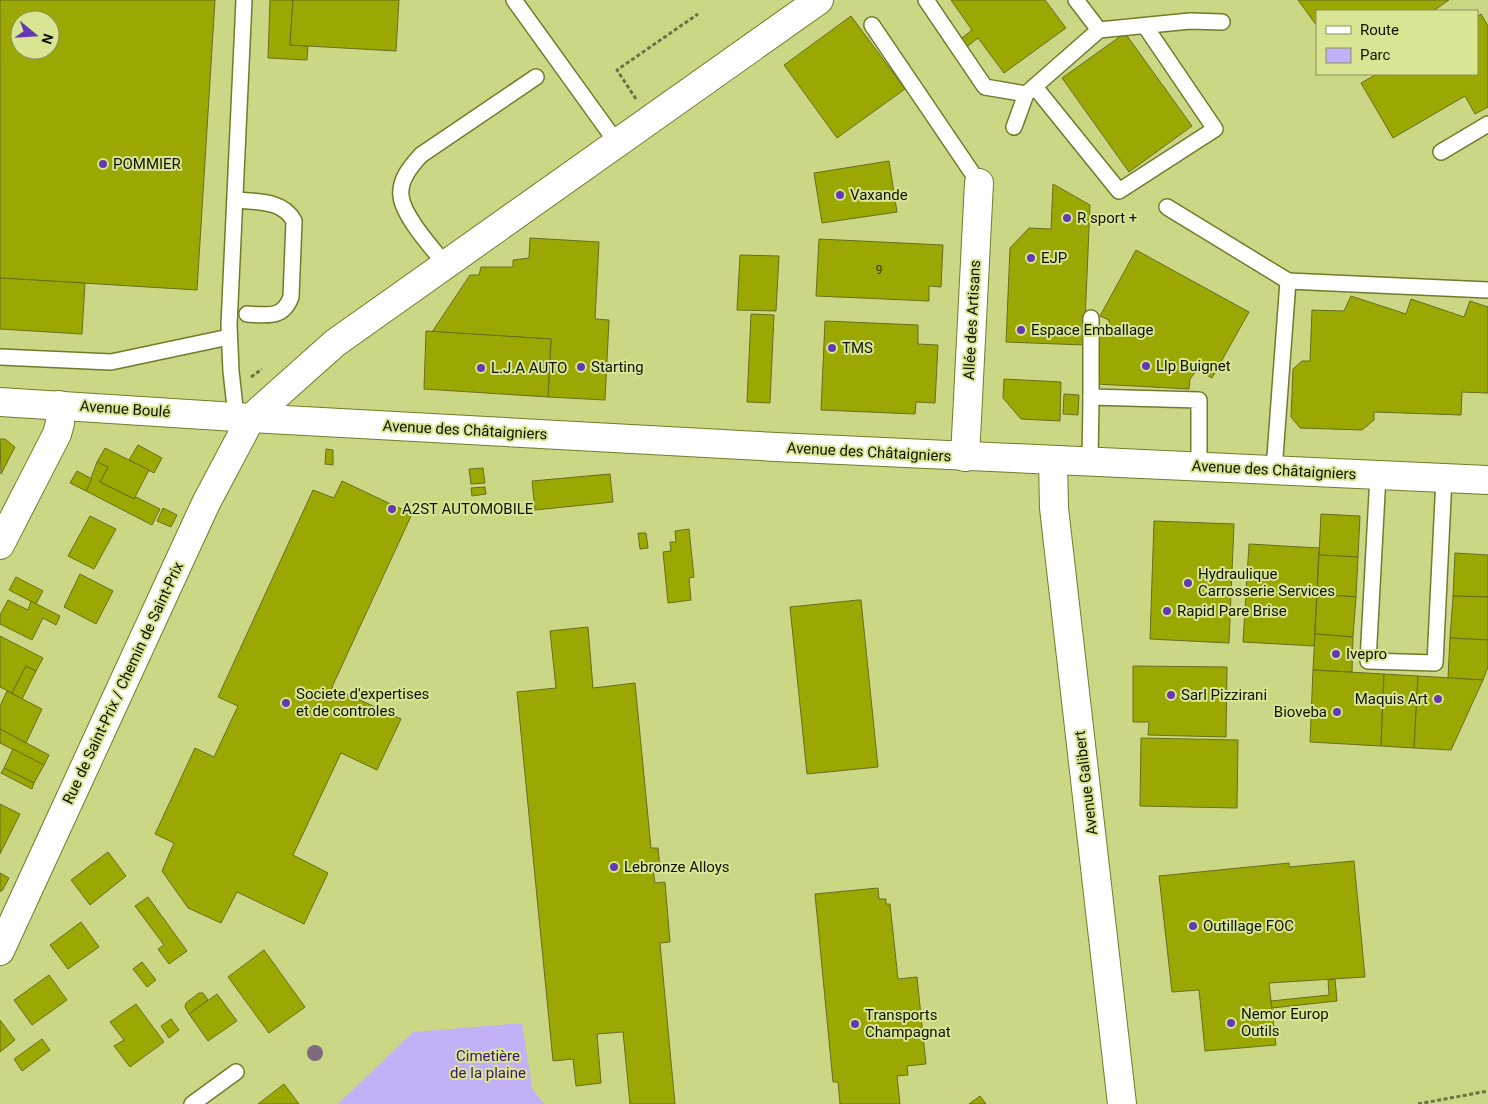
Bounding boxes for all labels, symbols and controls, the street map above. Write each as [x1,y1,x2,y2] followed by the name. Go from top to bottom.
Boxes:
[10,10,60,60] north arrow
[1316,10,1478,75] legend
[1360,21,1399,39] text: Route
[38,32,57,46] text: N
[1360,46,1390,64] text: Parc
[113,155,181,173] place label: POMMIER
[97,158,109,170] marker: POMMIER
[850,186,908,204] place label: Vaxande
[834,189,846,201] marker: Vaxande
[1077,209,1137,227] place label: R sport +
[1061,212,1073,224] marker: R sport +
[1041,249,1067,267] place label: EJP
[1025,252,1037,264] marker: EJP
[960,259,984,381] street label: Allée des Artisans
[876,263,882,277] house number: 9
[1031,321,1154,339] place label: Espace Emballage
[1015,324,1027,336] marker: Espace Emballage
[842,339,873,357] place label: TMS
[826,342,838,354] marker: TMS
[1156,357,1231,375] place label: Llp Buignet
[591,358,644,376] place label: Starting
[491,359,567,377] place label: L.J.A AUTO
[1140,360,1152,372] marker: Llp Buignet
[575,361,587,373] marker: Starting
[475,362,487,374] marker: L.J.A AUTO
[79,397,171,421] street label: Avenue Boulé
[382,417,548,443] street label: Avenue des Châtaigniers
[786,439,952,465] street label: Avenue des Châtaigniers
[1191,457,1357,483] street label: Avenue des Châtaigniers
[402,500,534,518] place label: A2ST AUTOMOBILE
[386,503,398,515] marker: A2ST AUTOMOBILE
[59,559,187,807] street label: Rue de Saint-Prix / Chemin de Saint-Prix
[1198,565,1335,600] place label: Hydraulique Carrosserie Services
[1182,577,1194,589] marker: Hydraulique Carrosserie Services
[1177,602,1287,620] place label: Rapid Pare Brise
[1161,605,1173,617] marker: Rapid Pare Brise
[1346,645,1387,663] place label: Ivepro
[1330,648,1342,660] marker: Ivepro
[296,685,429,720] place label: Societe d'expertises et de controles
[1181,686,1267,704] place label: Sarl Pizzirani
[1165,689,1177,701] marker: Sarl Pizzirani
[1355,690,1428,708] place label: Maquis Art
[1432,693,1444,705] marker: Maquis Art
[280,697,292,709] marker: Societe d'expertises et de controles
[1274,703,1327,721] place label: Bioveba
[1331,706,1343,718] marker: Bioveba
[1071,730,1101,836] street label: Avenue Galibert
[624,858,730,876] place label: Lebronze Alloys
[608,861,620,873] marker: Lebronze Alloys
[1203,917,1294,935] place label: Outillage FOC
[1187,920,1199,932] marker: Outillage FOC
[1241,1005,1329,1040] place label: Nemor Europ Outils
[865,1006,951,1041] place label: Transports Champagnat
[1225,1017,1237,1029] marker: Nemor Europ Outils
[849,1018,861,1030] marker: Transports Champagnat
[450,1047,526,1082] park label: Cimetière de la plaine

